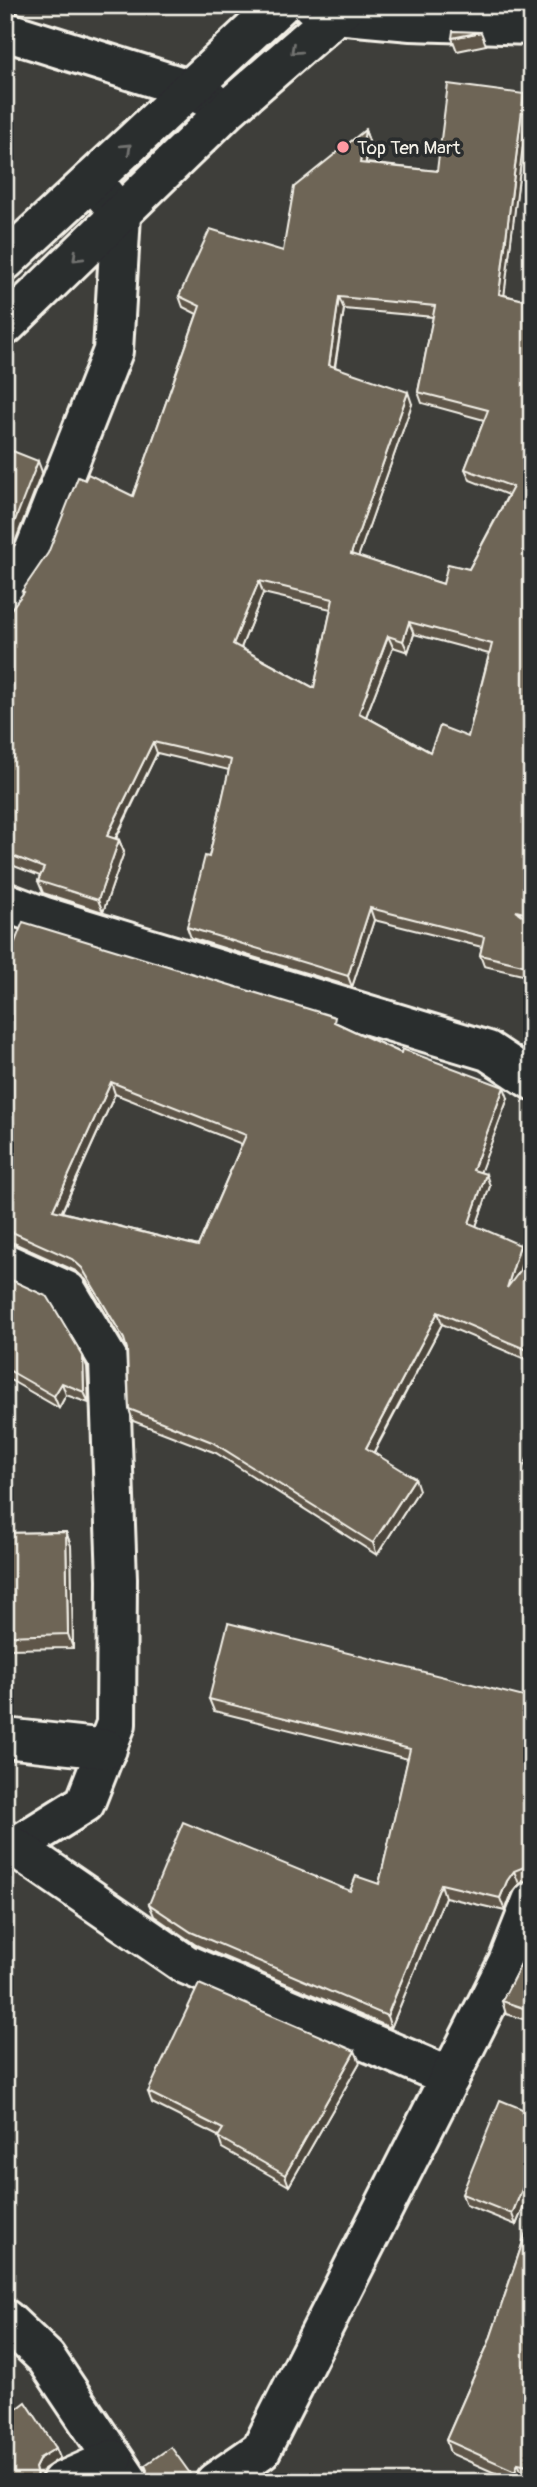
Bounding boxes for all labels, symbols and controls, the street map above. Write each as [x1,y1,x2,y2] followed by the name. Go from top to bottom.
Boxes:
[290,42,303,54] one-way arrow
[357,136,461,160] place label: Top Ten Mart
[335,139,351,155] marker: Top Ten Mart
[119,143,132,156] one-way arrow
[72,249,85,262] one-way arrow

